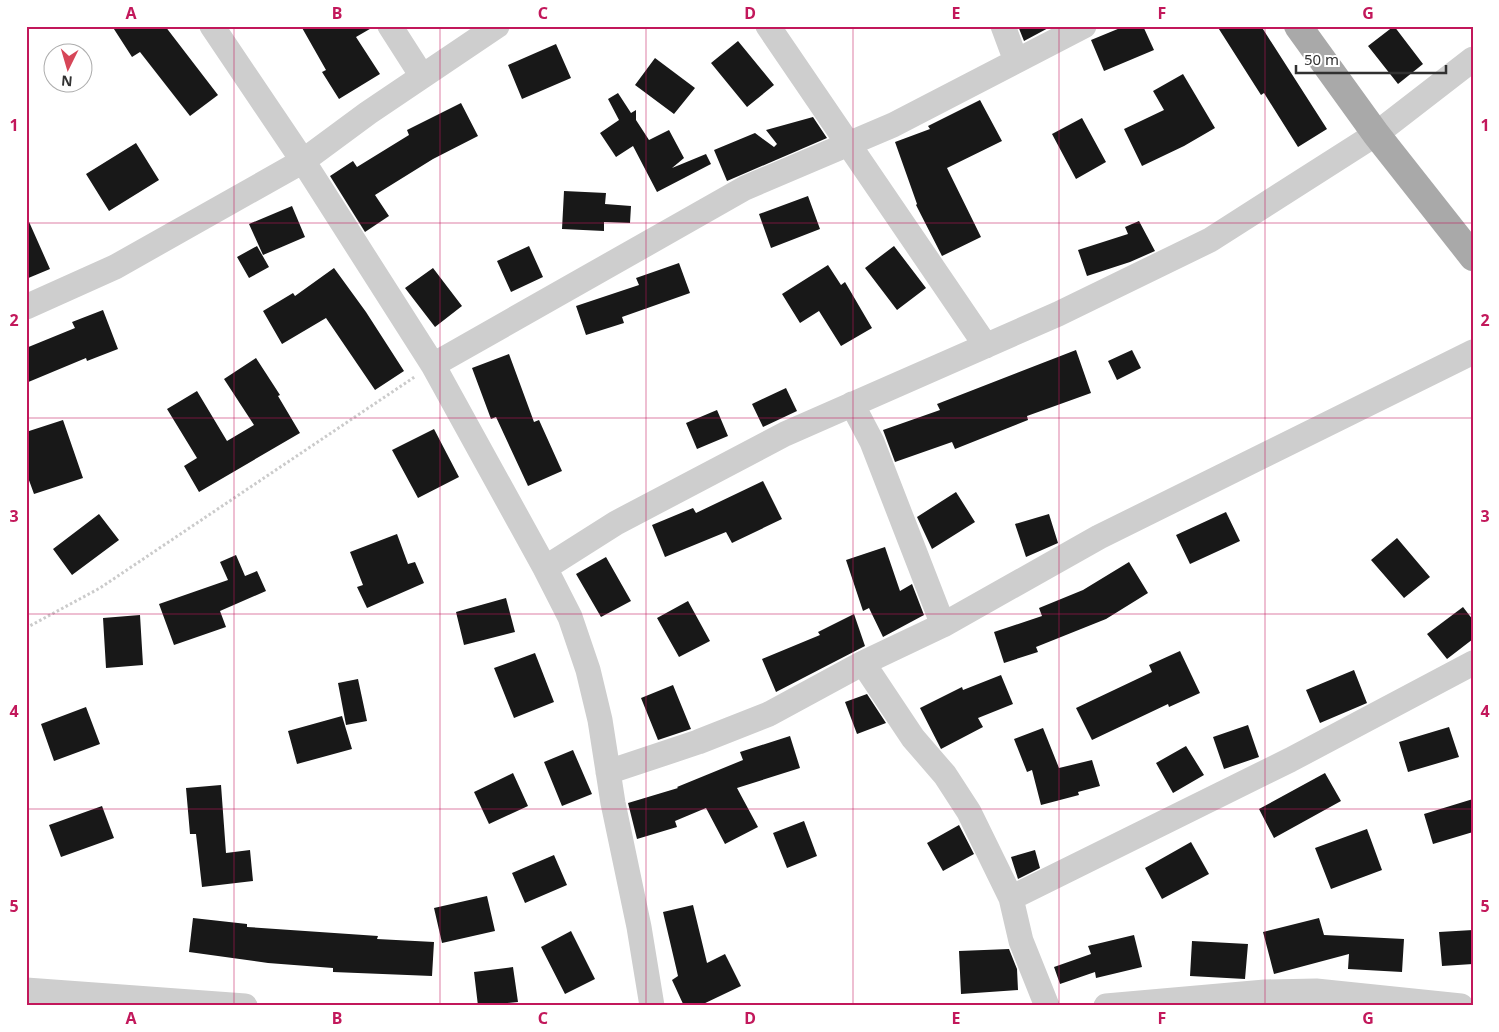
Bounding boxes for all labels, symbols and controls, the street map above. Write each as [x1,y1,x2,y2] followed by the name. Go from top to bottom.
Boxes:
[125,2,137,24] text: A
[332,2,342,24] text: B
[538,2,548,24] text: C
[744,2,756,24] text: D
[952,2,961,24] text: E
[1158,2,1166,24] text: F
[1362,2,1374,24] text: G
[42,42,92,92] north arrow
[1296,42,1446,74] scale bar
[1304,49,1339,69] text: 50 m
[60,71,73,91] text: N
[9,114,19,136] text: 1
[1480,114,1490,136] text: 1
[9,309,19,331] text: 2
[1480,309,1490,331] text: 2
[9,505,19,527] text: 3
[1480,505,1490,527] text: 3
[9,700,19,722] text: 4
[1480,700,1490,722] text: 4
[9,895,19,917] text: 5
[1480,895,1490,917] text: 5
[125,1007,137,1029] text: A
[332,1007,342,1029] text: B
[538,1007,548,1029] text: C
[744,1007,756,1029] text: D
[952,1007,961,1029] text: E
[1158,1007,1166,1029] text: F
[1362,1007,1374,1029] text: G

